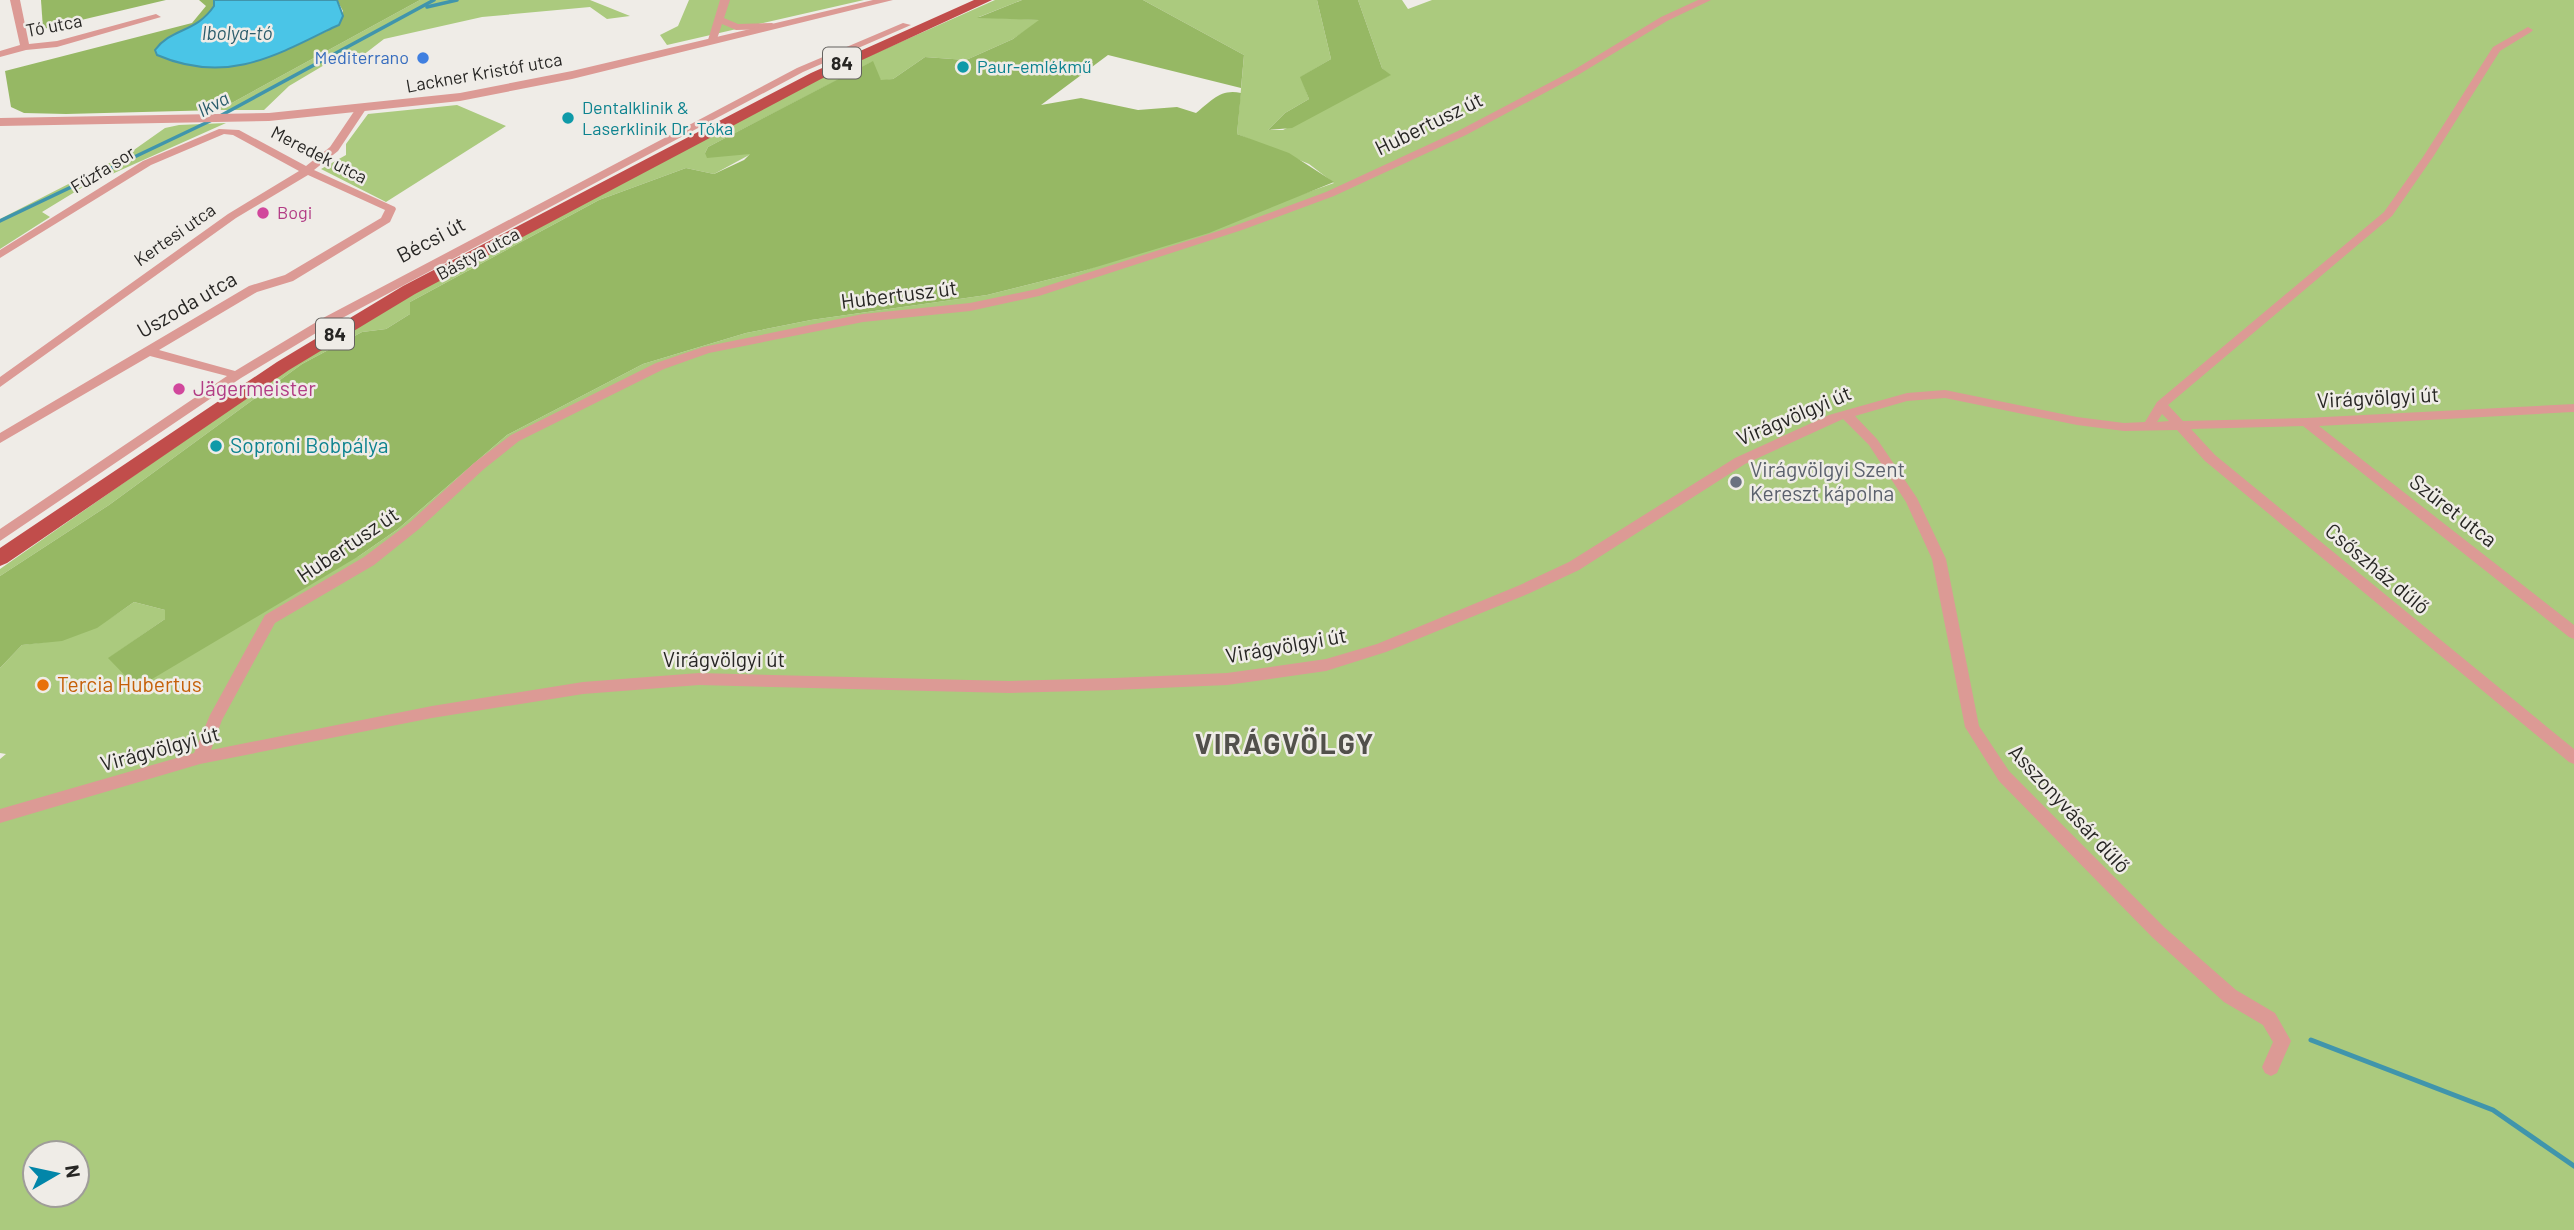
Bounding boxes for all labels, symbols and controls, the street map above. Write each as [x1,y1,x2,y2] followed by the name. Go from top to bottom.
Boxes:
[24,9,84,41] street label: Tó utca
[202,21,272,44] water label: Ibolya-tó
[315,46,409,68] place label: Mediterrano
[404,47,564,97] street label: Lackner Kristóf utca
[823,48,861,78] road number: 84
[415,50,431,66] marker: Mediterrano
[977,55,1092,77] place label: Paur-emlékmű
[955,59,971,75] marker: Paur-emlékmű
[193,86,232,121] water label: Ikva
[1370,86,1486,160] street label: Hubertusz út
[582,96,733,139] place label: Dentalklinik & Laserklinik Dr. Tóka
[560,110,576,126] marker: Dentalklinik & Laserklinik Dr. Tóka
[268,120,371,188] street label: Meredek utca
[66,141,139,197] street label: Fűzfa sor
[130,198,219,270] street label: Kertesi utca
[277,201,312,223] place label: Bogi
[255,205,271,221] marker: Bogi
[392,210,469,267] street label: Bécsi út
[432,222,523,284] street label: Bástya utca
[132,265,241,342] street label: Uszoda utca
[839,274,958,313] street label: Hubertusz út
[316,318,354,350] road number: 84
[193,375,316,400] place label: Jägermeister
[1732,379,1855,450] street label: Virágvölgyi út
[171,381,187,397] marker: Jägermeister
[2316,381,2440,412] street label: Virágvölgyi út
[230,432,389,457] place label: Soproni Bobpálya
[208,438,224,454] marker: Soproni Bobpálya
[1750,456,1905,505] place label: Virágvölgyi Szent Kereszt kápolna
[2405,468,2502,552] street label: Szüret utca
[1728,474,1744,490] marker: Virágvölgyi Szent Kereszt kápolna
[292,501,403,587] street label: Hubertusz út
[2321,517,2435,619] street label: Csőszház dűlő
[1223,622,1348,667] street label: Virágvölgyi út
[663,646,785,671] street label: Virágvölgyi út
[57,671,202,696] place label: Tercia Hubertus
[35,677,51,693] marker: Tercia Hubertus
[97,720,222,775] street label: Virágvölgyi út
[1195,726,1375,760] district label: VIRÁGVÖLGY
[2004,739,2136,877] street label: Asszonyvásár dűlő
[21,1139,91,1209] north arrow
[61,1163,86,1179] text: N

